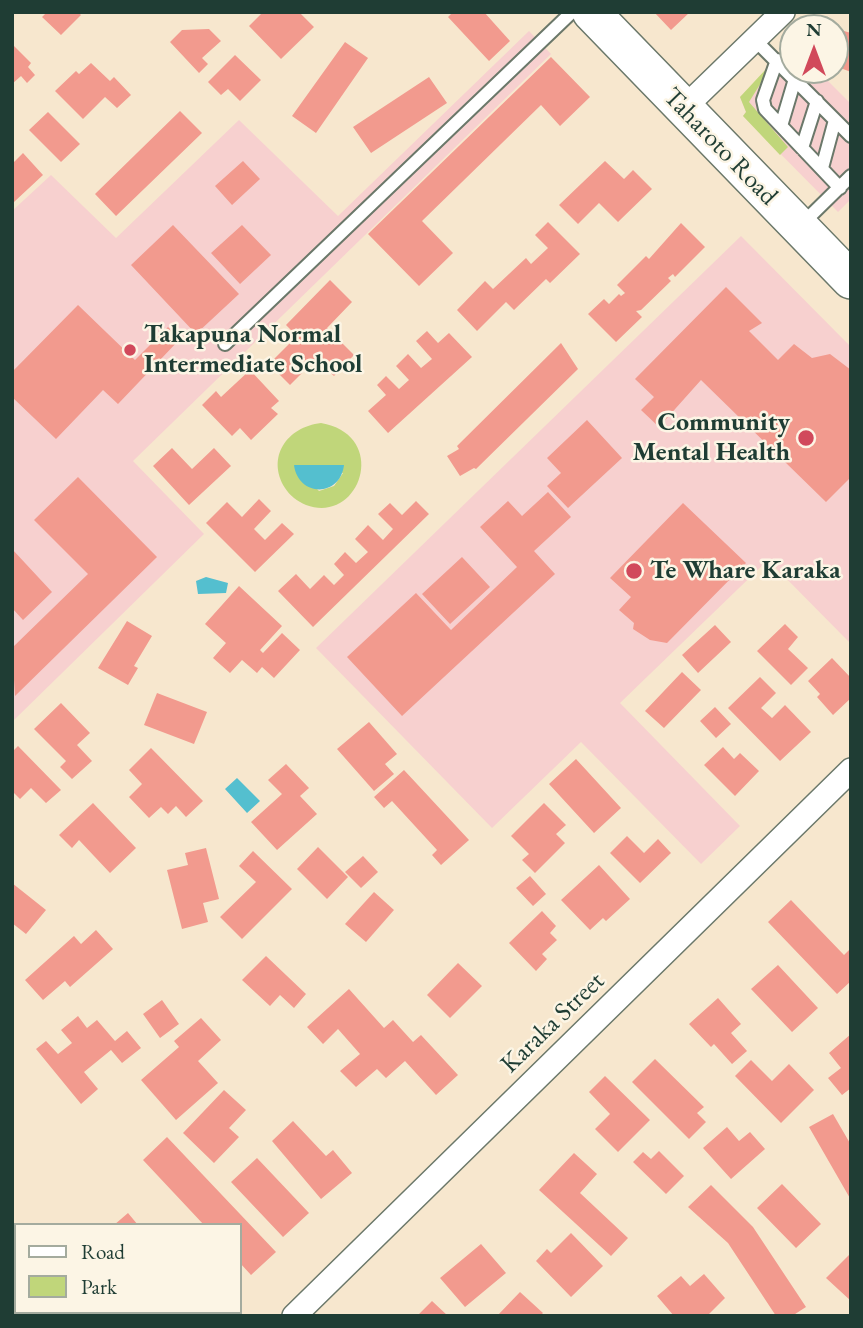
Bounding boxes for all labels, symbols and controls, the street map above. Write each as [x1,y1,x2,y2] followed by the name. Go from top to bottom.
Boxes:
[779,14,849,84] north arrow
[806,17,822,42] text: N
[656,82,784,212] street label: Taharoto Road
[144,319,362,380] place label: Takapuna Normal Intermediate School
[122,342,138,358] marker: Takapuna Normal Intermediate School
[633,407,790,468] place label: Community Mental Health
[796,428,816,448] marker: Community Mental Health
[650,555,841,587] place label: Te Whare Karaka
[624,561,644,581] marker: Te Whare Karaka
[495,966,611,1080] street label: Karaka Street
[14,1223,242,1314] legend
[81,1238,125,1265] text: Road
[81,1273,117,1300] text: Park

